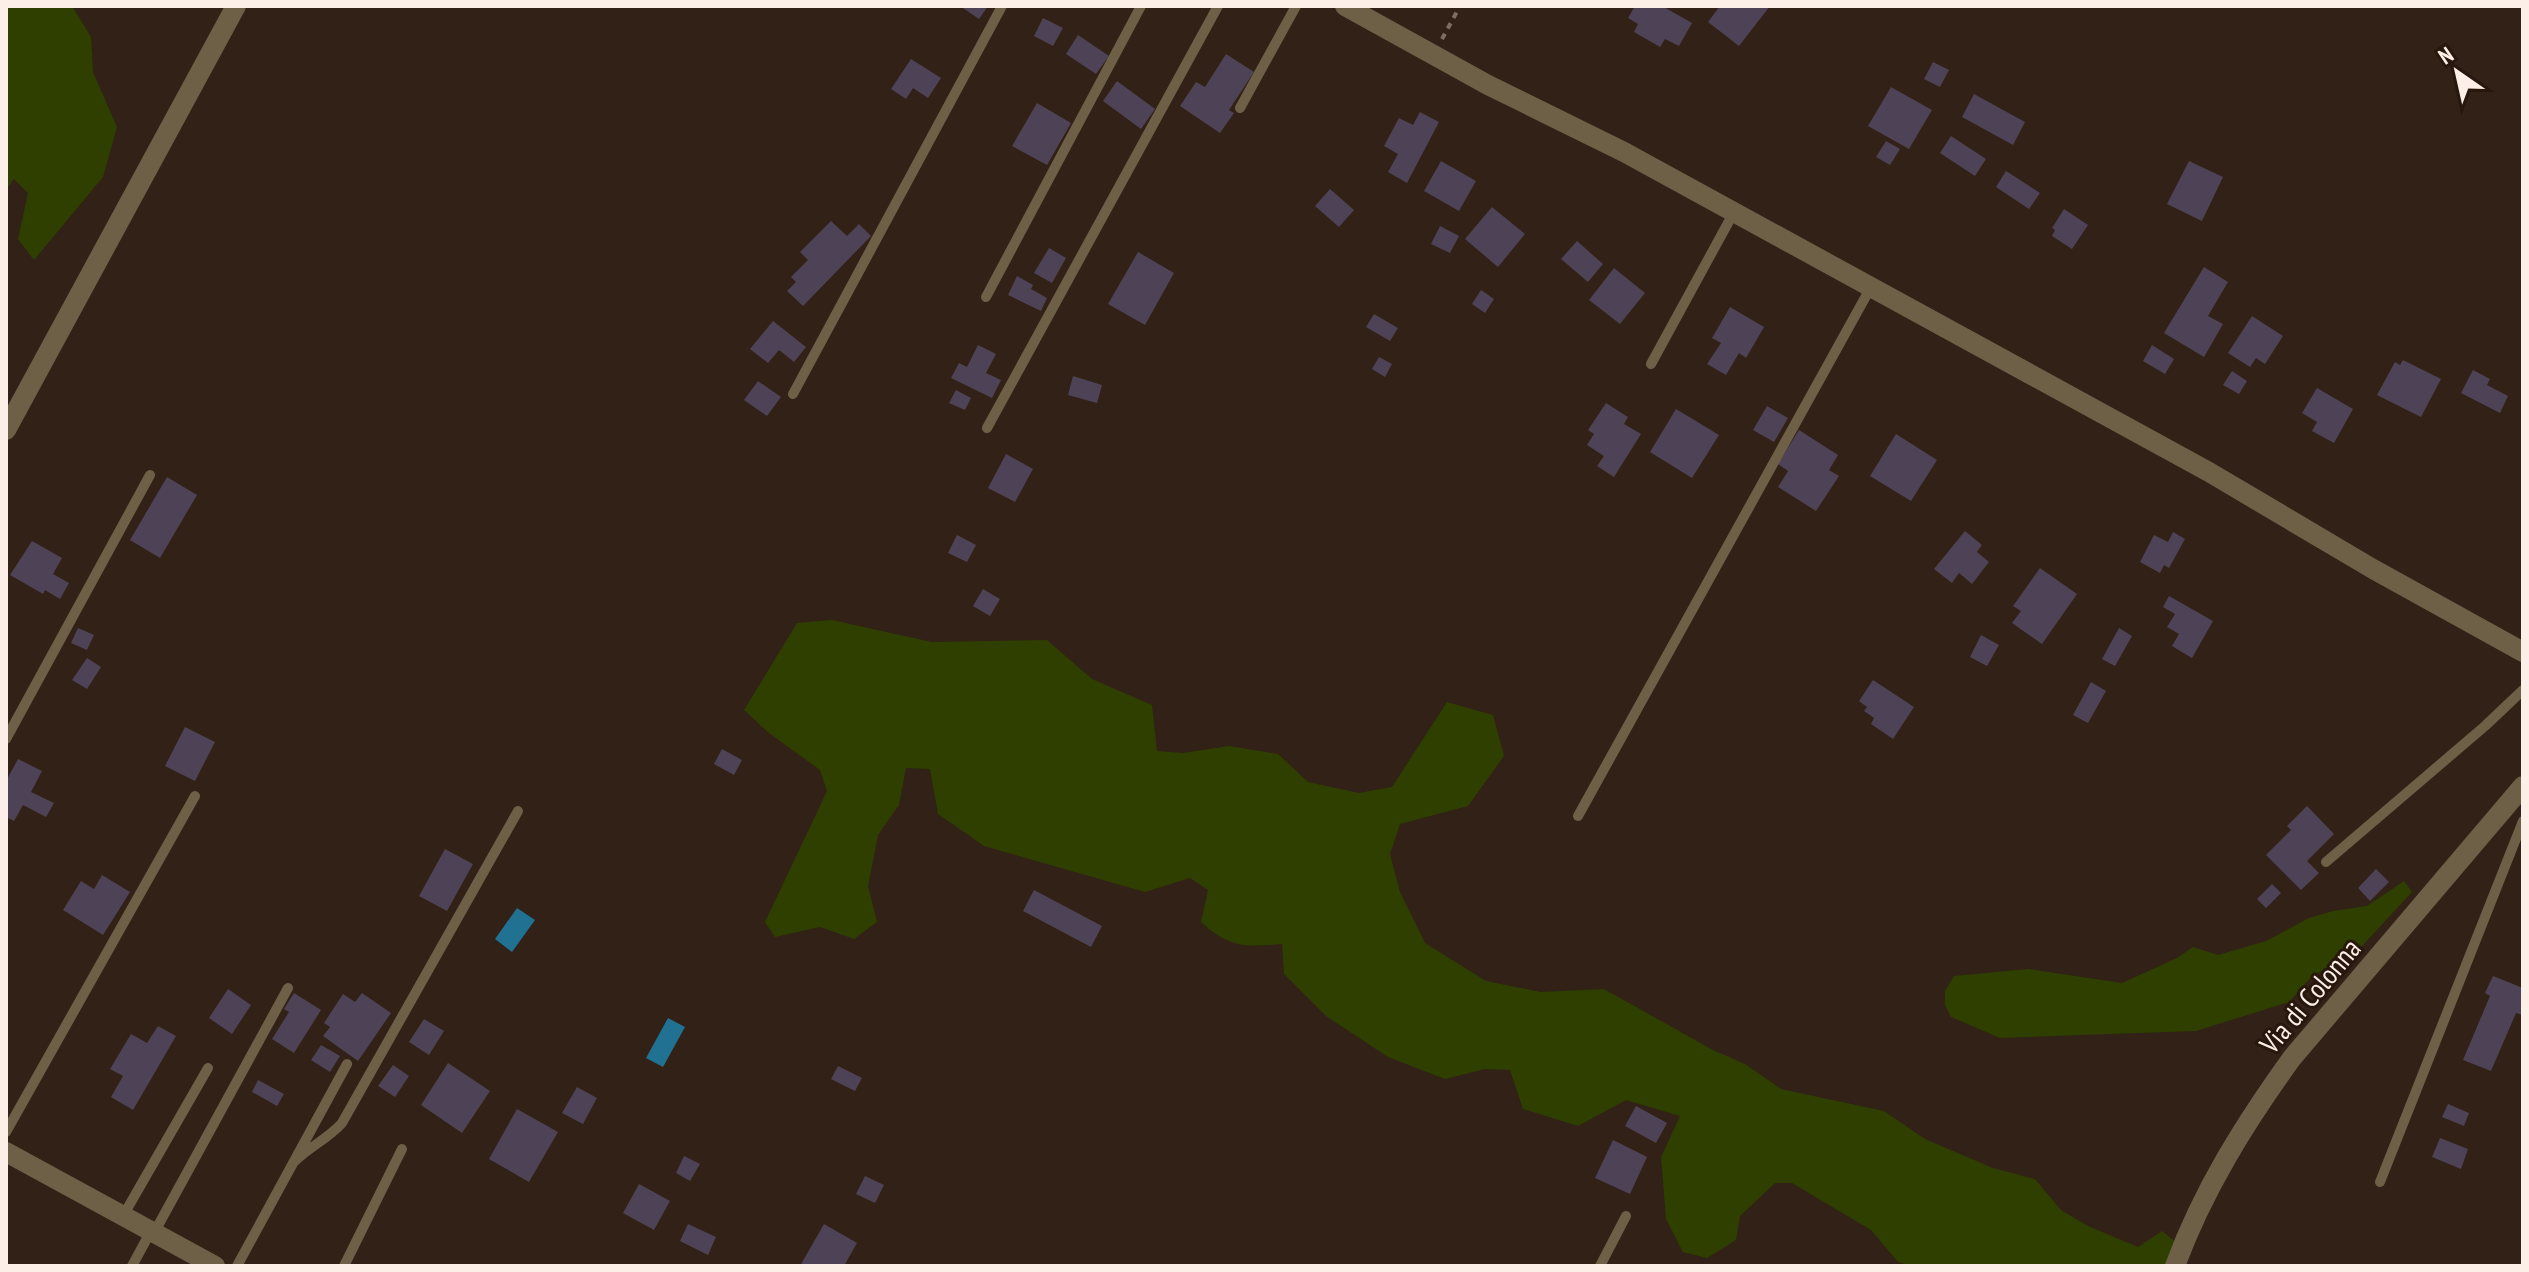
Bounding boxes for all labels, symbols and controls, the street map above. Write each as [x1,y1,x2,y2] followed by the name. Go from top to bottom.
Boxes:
[2417,32,2497,112] north arrow
[2433,40,2459,70] text: N
[2250,931,2368,1062] street label: Via di Colonna

